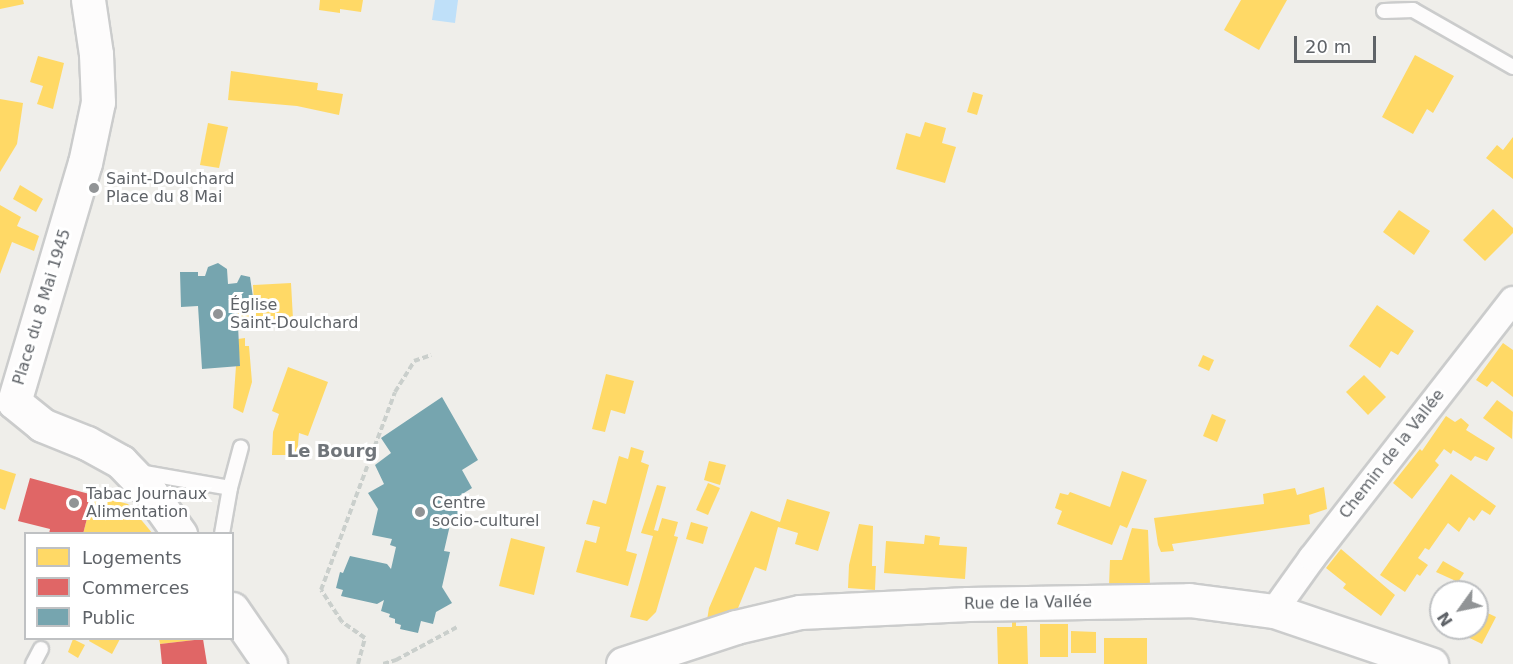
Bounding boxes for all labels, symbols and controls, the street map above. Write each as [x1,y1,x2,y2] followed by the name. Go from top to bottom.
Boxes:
[1297,24,1380,62] scale bar
[1305,36,1351,57] text: 20 m
[106,169,234,207] place label: Saint-Doulchard Place du 8 Mai
[87,181,101,195] marker: Saint-Doulchard Place du 8 Mai
[9,227,75,387] street label: Place du 8 Mai 1945
[230,295,358,333] place label: Église Saint-Doulchard
[211,307,225,321] marker: Église Saint-Doulchard
[1336,385,1448,523] street label: Chemin de la Vallée
[287,440,377,462] district label: Le Bourg
[86,484,207,522] place label: Tabac Journaux Alimentation
[432,493,540,531] place label: Centre socio-culturel
[67,496,81,510] marker: Tabac Journaux Alimentation
[413,505,427,519] marker: Centre socio-culturel
[24,532,234,640] legend
[82,547,182,568] text: Logements
[82,577,189,598] text: Commerces
[1429,580,1489,640] north arrow
[964,592,1092,614] street label: Rue de la Vallée
[82,607,135,628] text: Public
[1434,608,1457,630] text: N

